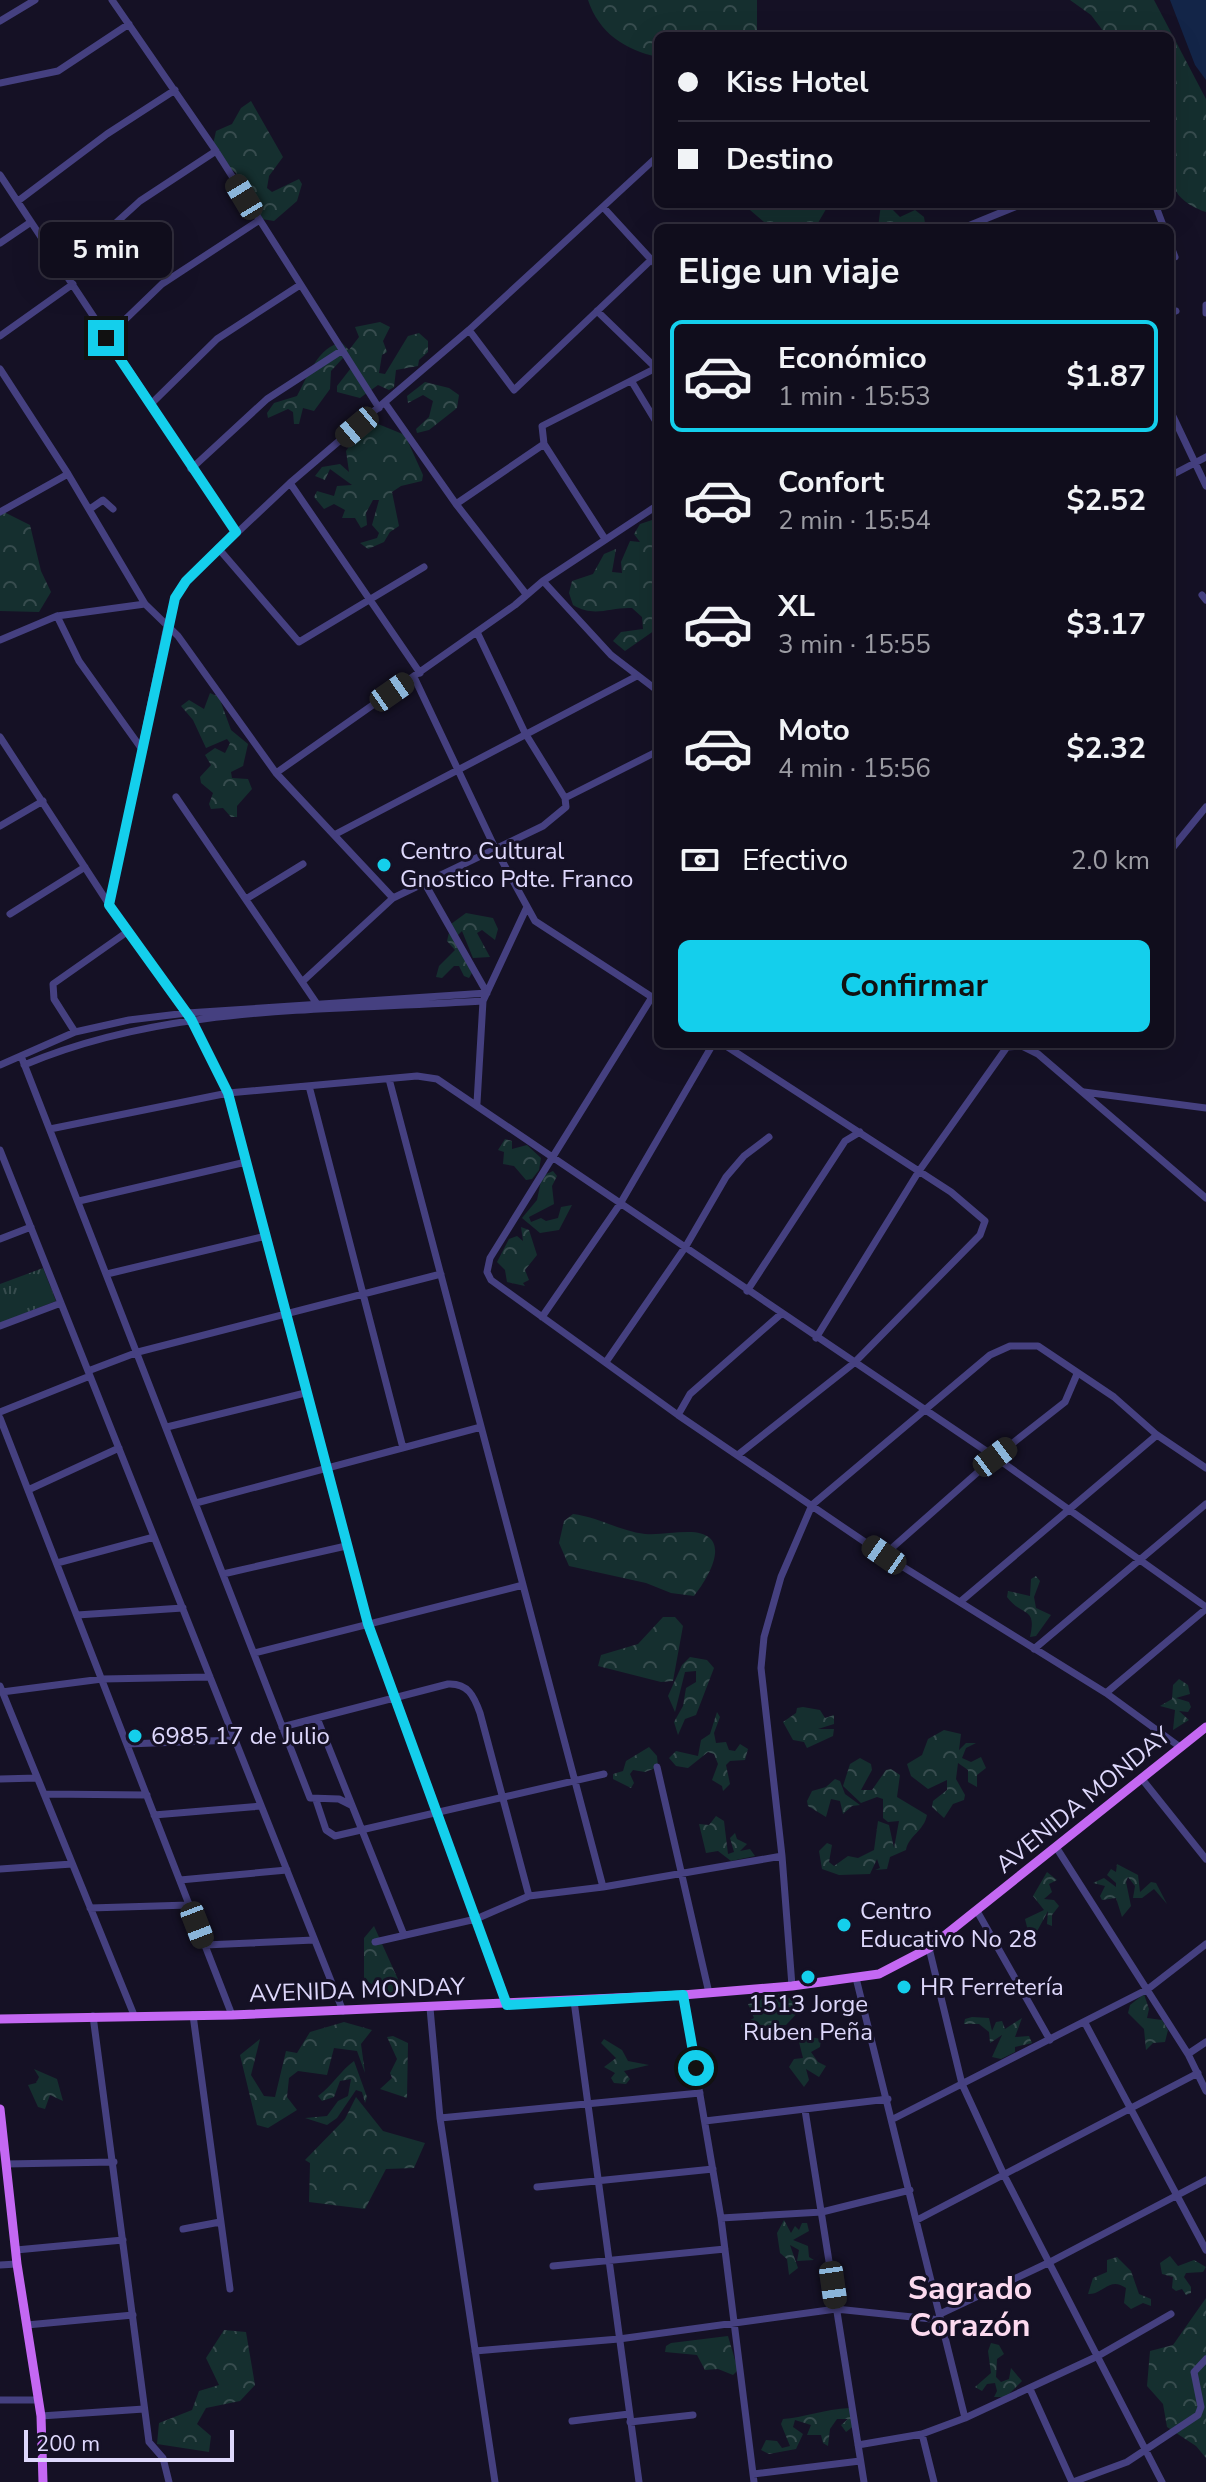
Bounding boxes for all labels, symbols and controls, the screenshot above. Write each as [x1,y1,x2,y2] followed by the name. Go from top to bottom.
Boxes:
[726,62,868,103] text: Kiss Hotel
[726,139,834,180] text: Destino
[221,170,267,224] car
[40,222,172,278] callout: 5 min
[72,232,140,267] text: 5 min
[678,247,899,296] text: Elige un viaje
[88,320,124,356] route end
[778,338,927,379] text: Económico
[682,340,754,412] icon: car
[1067,356,1146,397] text: $1.87
[778,379,931,414] text: 1 min · 15:53
[331,402,383,452] car
[778,462,884,503] text: Confort
[682,464,754,536] icon: car
[1067,480,1146,521] text: $2.52
[778,503,931,538] text: 2 min · 15:54
[778,586,815,627] text: XL
[682,588,754,660] icon: car
[1067,604,1146,645] text: $3.17
[778,627,931,662] text: 3 min · 15:55
[365,668,419,716] car
[778,710,850,751] text: Moto
[682,712,754,784] icon: car
[1067,728,1146,769] text: $2.32
[778,751,931,786] text: 4 min · 15:56
[400,835,633,895] place label: Centro Cultural Gnostico Pdte. Franco
[678,838,722,882] icon: cash
[742,840,848,881] text: Efectivo
[1071,843,1150,878] text: 2.0 km
[375,856,393,874] marker: Centro Cultural Gnostico Pdte. Franco
[678,940,1150,1032] button: Confirmar
[969,1433,1021,1481] car
[857,1531,911,1579] car
[989,1719,1178,1880] street label: AVENIDA MONDAY
[151,1720,330,1752] place label: 6985 17 de Julio
[126,1727,144,1745] marker: 6985 17 de Julio
[860,1895,1037,1955] place label: Centro Educativo No 28
[177,1898,217,1952] car
[835,1916,853,1934] marker: Centro Educativo No 28
[799,1968,817,1986] marker: 1513 Jorge Ruben Peña
[248,1970,466,2010] street label: AVENIDA MONDAY
[920,1971,1064,2003] place label: HR Ferretería
[895,1978,913,1996] marker: HR Ferretería
[743,1988,873,2048] place label: 1513 Jorge Ruben Peña
[678,2050,714,2086] route start
[818,2260,848,2310] car
[908,2267,1032,2347] district label: Sagrado Corazón
[24,2426,234,2462] scale bar
[36,2429,100,2459] text: 200 m

